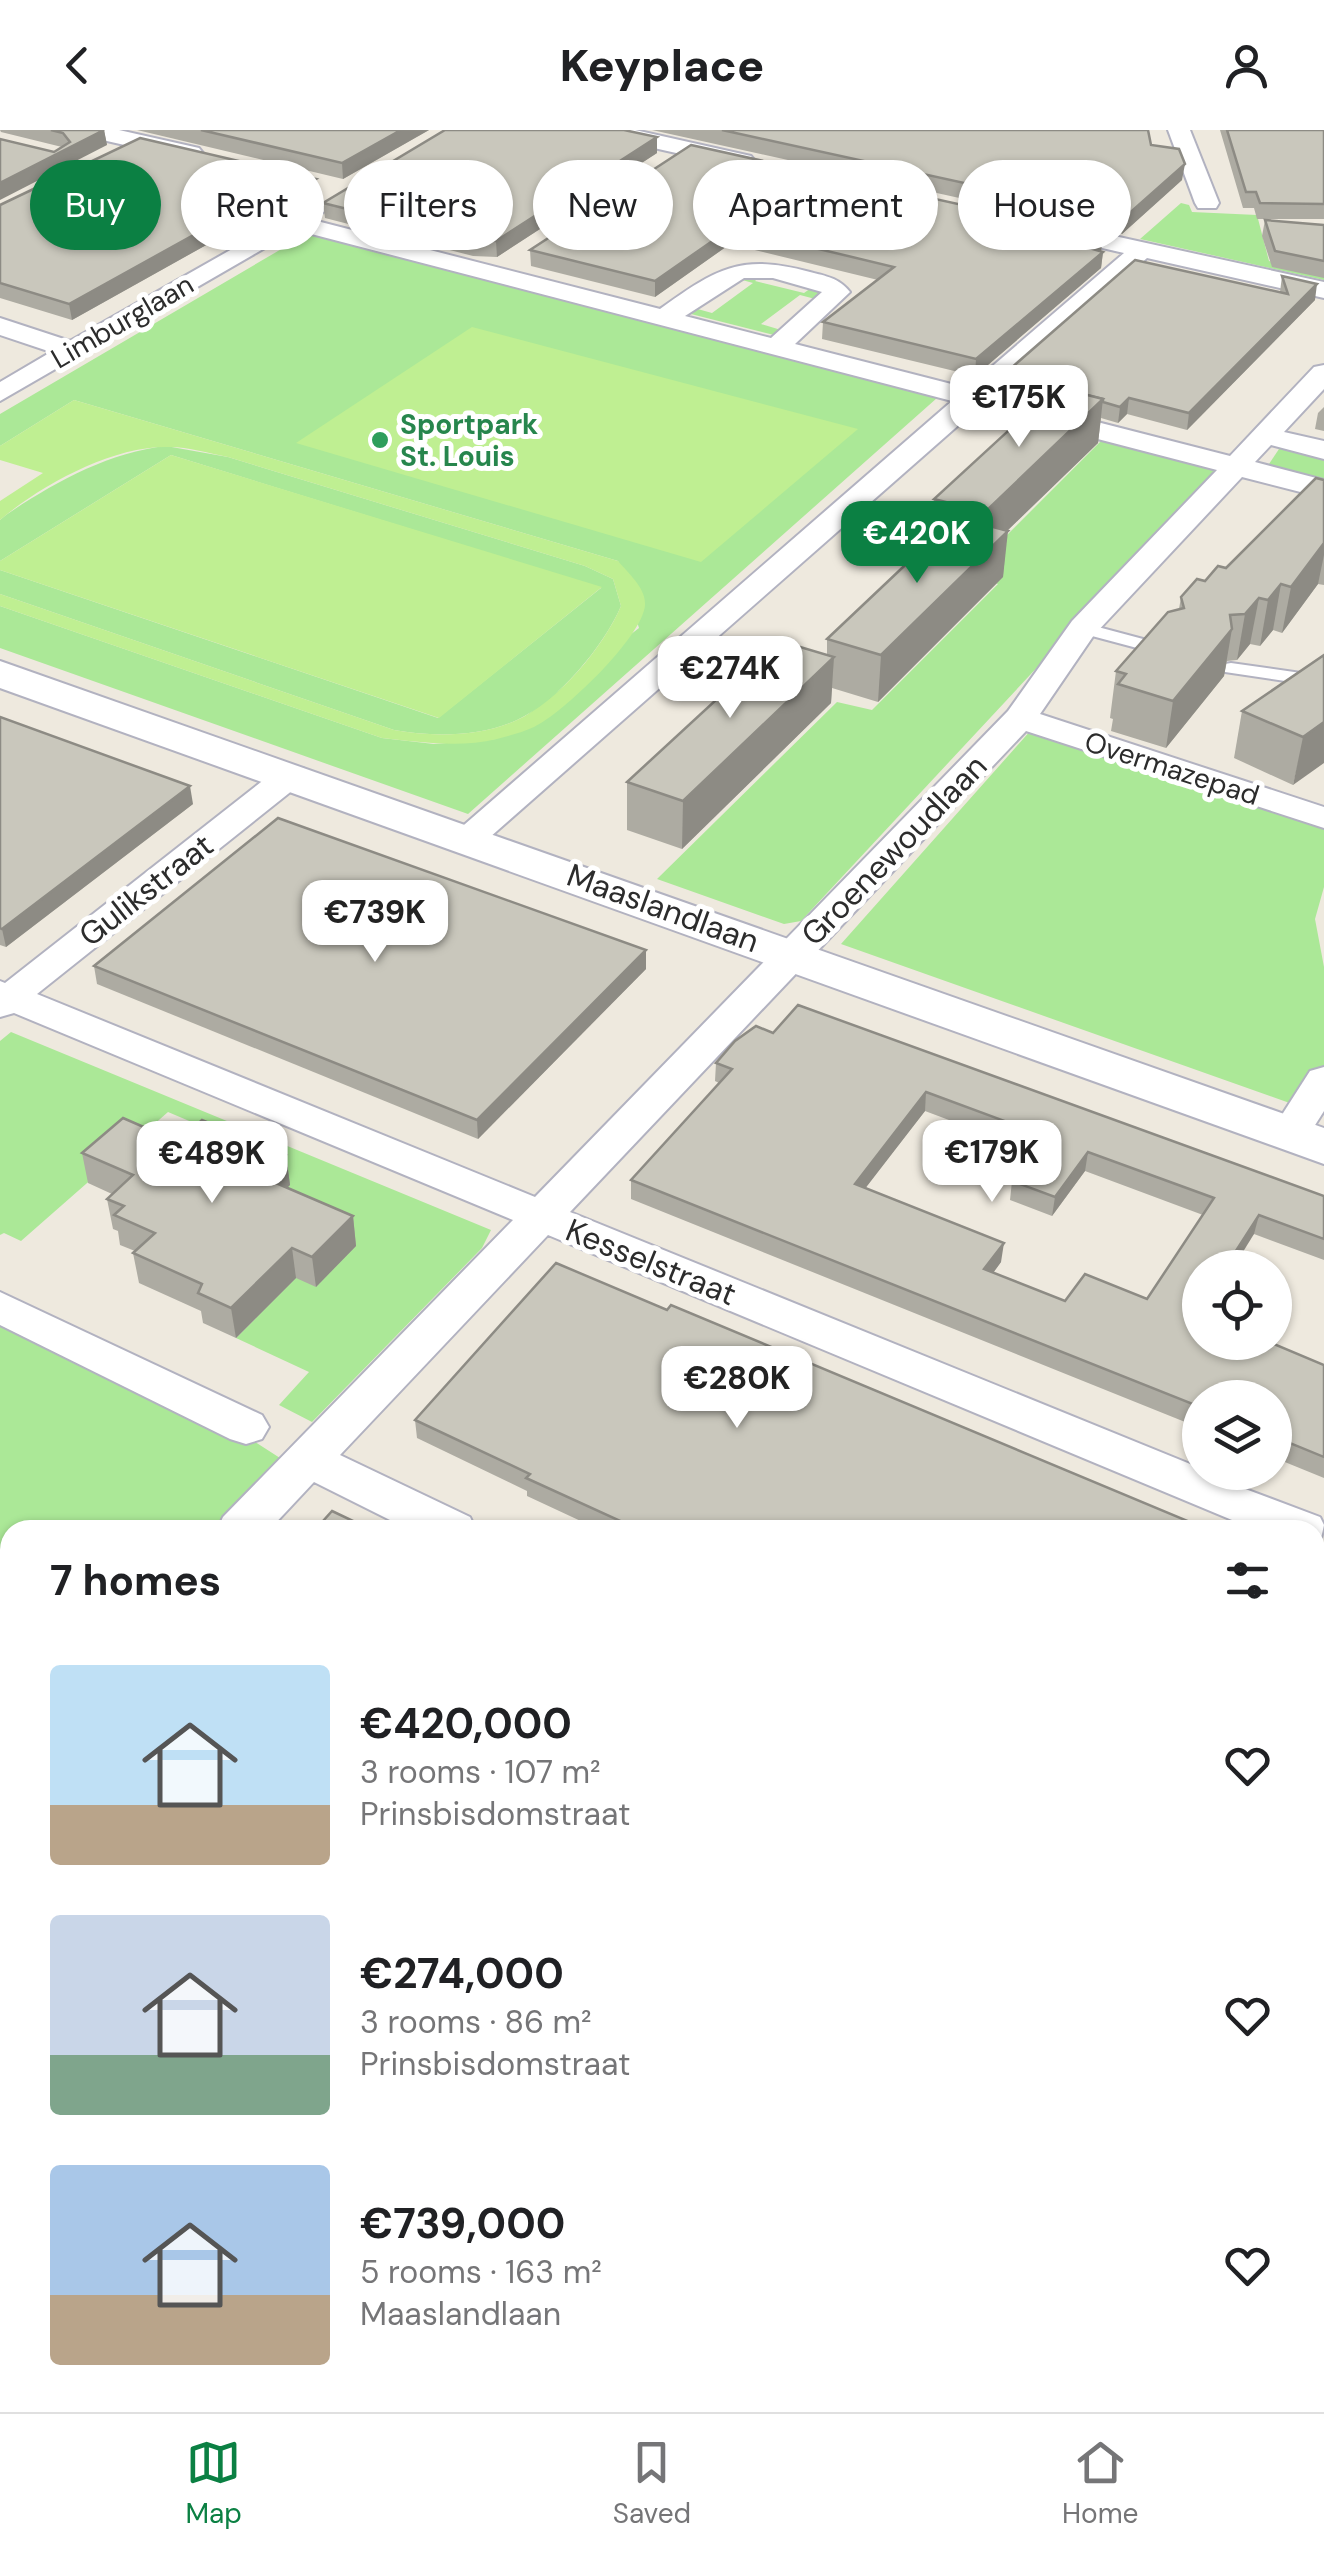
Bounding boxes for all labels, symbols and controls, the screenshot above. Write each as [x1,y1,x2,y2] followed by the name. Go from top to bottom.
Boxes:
[560,36,764,95] text: Keyplace
[50,38,105,93] icon: back
[1219,38,1274,93] icon: person
[30,160,161,250] chip: Buy
[181,160,324,250] chip: Rent
[344,160,513,250] chip: Filters
[533,160,673,250] chip: New
[693,160,938,250] chip: Apartment
[958,160,1131,250] chip: House
[44,266,200,377] street label: Limburglaan
[949,365,1089,450] pin: €175K
[972,376,1066,418] text: €175K
[400,406,538,475] place label: Sportpark St. Louis
[369,429,391,451] marker: Sportpark St. Louis
[847,501,987,586] pin: €420K
[863,512,971,554] text: €420K
[660,636,800,721] pin: €274K
[680,647,780,689] text: €274K
[1080,723,1264,814] street label: Overmazepad
[792,745,996,955] street label: Groenewoudlaan
[70,824,222,956] street label: Gulikstraat
[561,854,765,962] street label: Maaslandlaan
[305,880,445,965] pin: €739K
[324,891,426,933] text: €739K
[922,1120,1062,1205] pin: €179K
[142,1121,282,1206] pin: €489K
[945,1131,1039,1173] text: €179K
[159,1132,265,1174] text: €489K
[560,1209,742,1315] street label: Kesselstraat
[1182,1250,1292,1490] map controls
[1182,1250,1292,1360] button: locate
[667,1346,807,1431] pin: €280K
[683,1357,791,1399] text: €280K
[1182,1380,1292,1490] button: layers
[50,1553,221,1608] text: 7 homes
[1220,1553,1275,1608] icon: filters
[360,1696,572,1751] text: €420,000
[130,1705,250,1825] icon: home
[1220,1738,1275,1793] icon: heart
[360,1751,601,1793] text: 3 rooms · 107 m²
[360,1793,631,1835] text: Prinsbisdomstraat
[360,1946,564,2001] text: €274,000
[130,1955,250,2075] icon: home
[1220,1988,1275,2043] icon: heart
[360,2001,592,2043] text: 3 rooms · 86 m²
[360,2043,631,2085] text: Prinsbisdomstraat
[360,2196,565,2251] text: €739,000
[130,2205,250,2325] icon: home
[1220,2238,1275,2293] icon: heart
[360,2251,602,2293] text: 5 rooms · 163 m²
[360,2293,561,2335] text: Maaslandlaan
[185,2435,242,2532] tab: Map
[613,2435,691,2532] tab: Saved
[1062,2435,1139,2532] tab: Home

